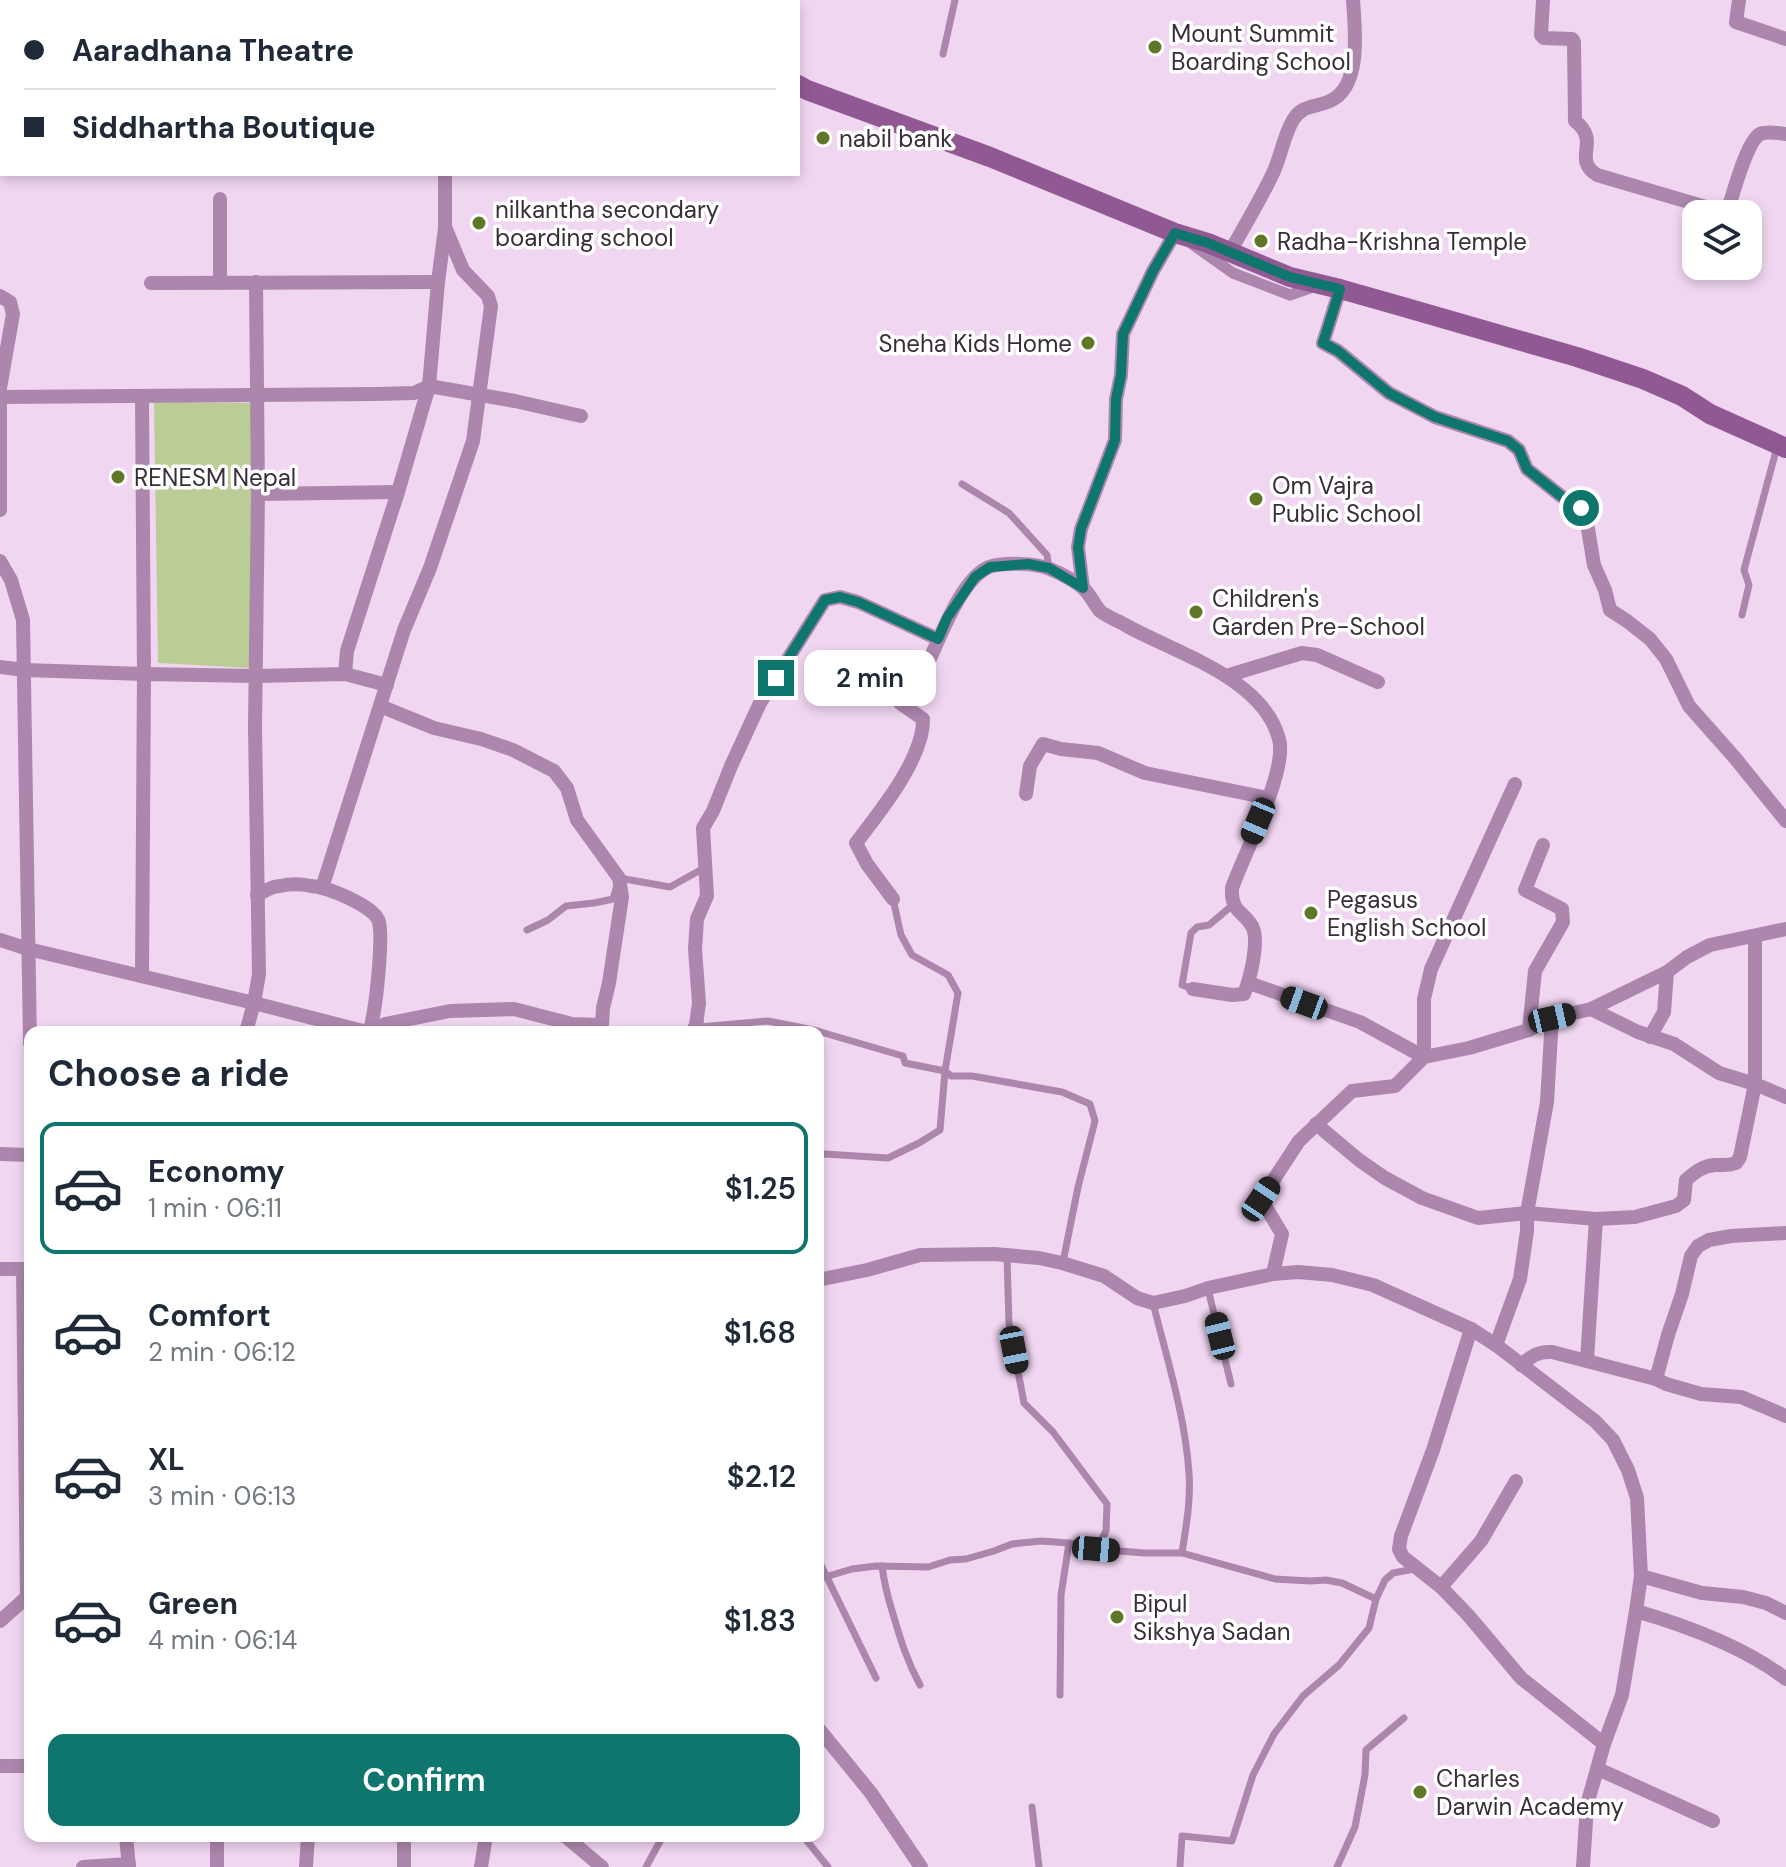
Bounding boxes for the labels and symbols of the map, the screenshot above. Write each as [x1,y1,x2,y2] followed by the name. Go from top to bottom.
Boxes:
[1171,18,1351,77] place label: Mount Summit Boarding School
[1146,38,1164,56] marker: Mount Summit Boarding School
[839,123,952,154] place label: nabil bank
[814,129,832,147] marker: nabil bank
[495,194,719,253] place label: nilkantha secondary boarding school
[470,214,488,232] marker: nilkantha secondary boarding school
[1277,226,1527,257] place label: Radha-Krishna Temple
[1252,232,1270,250] marker: Radha-Krishna Temple
[879,328,1072,359] place label: Sneha Kids Home
[1079,334,1097,352] marker: Sneha Kids Home
[134,462,296,493] place label: RENESM Nepal
[109,468,127,486] marker: RENESM Nepal
[1272,470,1421,529] place label: Om Vajra Public School
[1247,490,1265,508] marker: Om Vajra Public School
[1563,490,1599,526] route start
[1212,583,1425,642] place label: Children's Garden Pre-School
[1187,603,1205,621] marker: Children's Garden Pre-School
[804,650,936,706] callout: 2 min
[758,660,794,696] route end
[1238,794,1278,848] car
[1327,884,1486,943] place label: Pegasus English School
[1302,904,1320,922] marker: Pegasus English School
[1277,984,1331,1022] car
[1526,1001,1578,1035] car
[1238,1172,1284,1226] car
[1203,1310,1237,1362] car
[998,1324,1030,1376] car
[1071,1535,1121,1563] car
[1133,1588,1290,1647] place label: Bipul Sikshya Sadan
[1108,1608,1126,1626] marker: Bipul Sikshya Sadan
[1436,1763,1624,1822] place label: Charles Darwin Academy
[1411,1783,1429,1801] marker: Charles Darwin Academy

